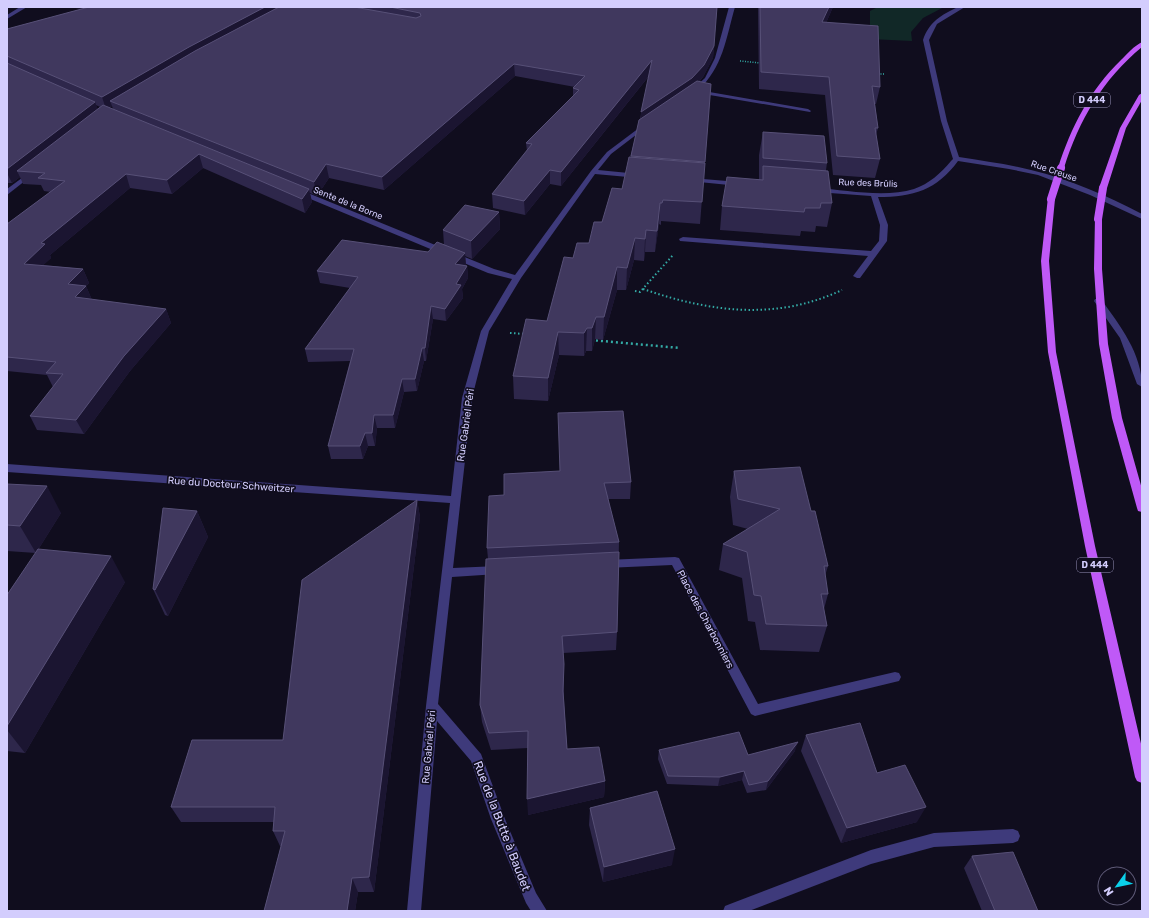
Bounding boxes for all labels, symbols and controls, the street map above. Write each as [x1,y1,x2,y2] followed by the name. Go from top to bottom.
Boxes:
[1074,93,1110,107] road number: D 444
[1030,158,1078,184] street label: Rue Creuse
[838,177,898,189] street label: Rue des Brûlis
[312,185,384,221] street label: Sente de la Borne
[455,388,477,463] street label: Rue Gabriel Péri
[167,475,295,495] street label: Rue du Docteur Schweitzer
[1077,558,1113,572] road number: D 444
[674,568,736,671] street label: Place des Charbonniers
[420,710,438,784] street label: Rue Gabriel Péri
[471,759,533,893] street label: Rue de la Butte à Baudet
[1097,866,1137,906] north arrow
[1101,884,1117,898] text: N

